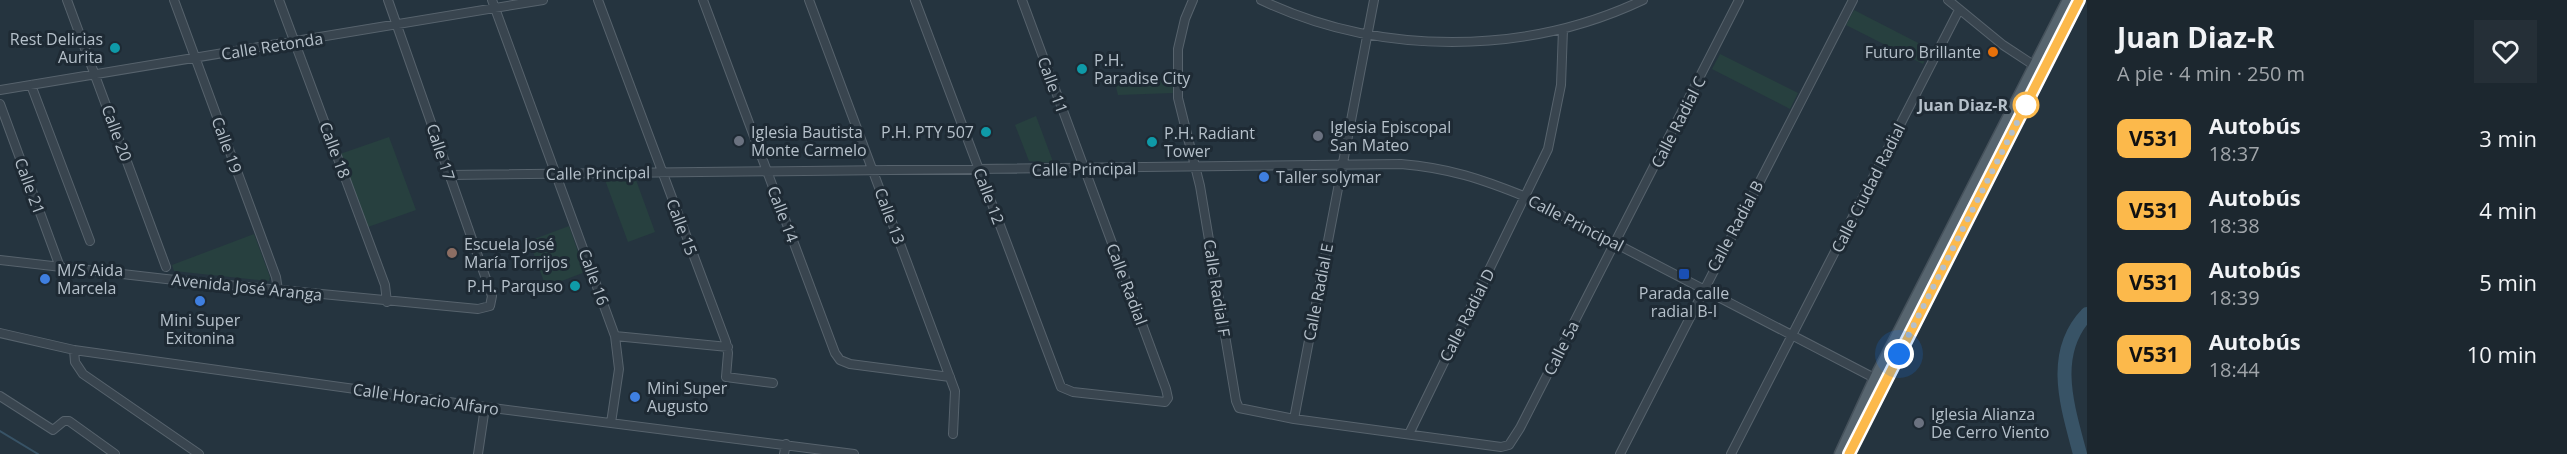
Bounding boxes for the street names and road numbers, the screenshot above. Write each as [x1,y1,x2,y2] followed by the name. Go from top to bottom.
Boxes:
[219,27,325,65] street label: Calle Retonda
[1033,54,1073,116] street label: Calle 11
[1646,72,1710,172] street label: Calle Radial C
[97,102,137,164] street label: Calle 20
[207,114,247,176] street label: Calle 19
[314,119,356,181] street label: Calle 18
[1826,120,1910,256] street label: Calle Ciudad Radial
[422,121,460,183] street label: Calle 17
[10,155,50,217] street label: Calle 21
[1032,157,1136,181] street label: Calle Principal
[546,161,650,185] street label: Calle Principal
[968,165,1010,227] street label: Calle 12
[1702,177,1768,275] street label: Calle Radial B
[762,183,804,245] street label: Calle 14
[870,185,910,247] street label: Calle 13
[1524,189,1628,257] street label: Calle Principal
[661,196,703,258] street label: Calle 15
[1198,238,1236,338] street label: Calle Radial F
[1101,240,1153,328] street label: Calle Radial
[1298,241,1338,343] street label: Calle Radial E
[574,246,614,308] street label: Calle 16
[1434,265,1500,365] street label: Calle Radial D
[171,268,323,306] street label: Avenida José Aranga
[1538,317,1584,379] street label: Calle 5a
[352,378,500,420] street label: Calle Horacio Alfaro

